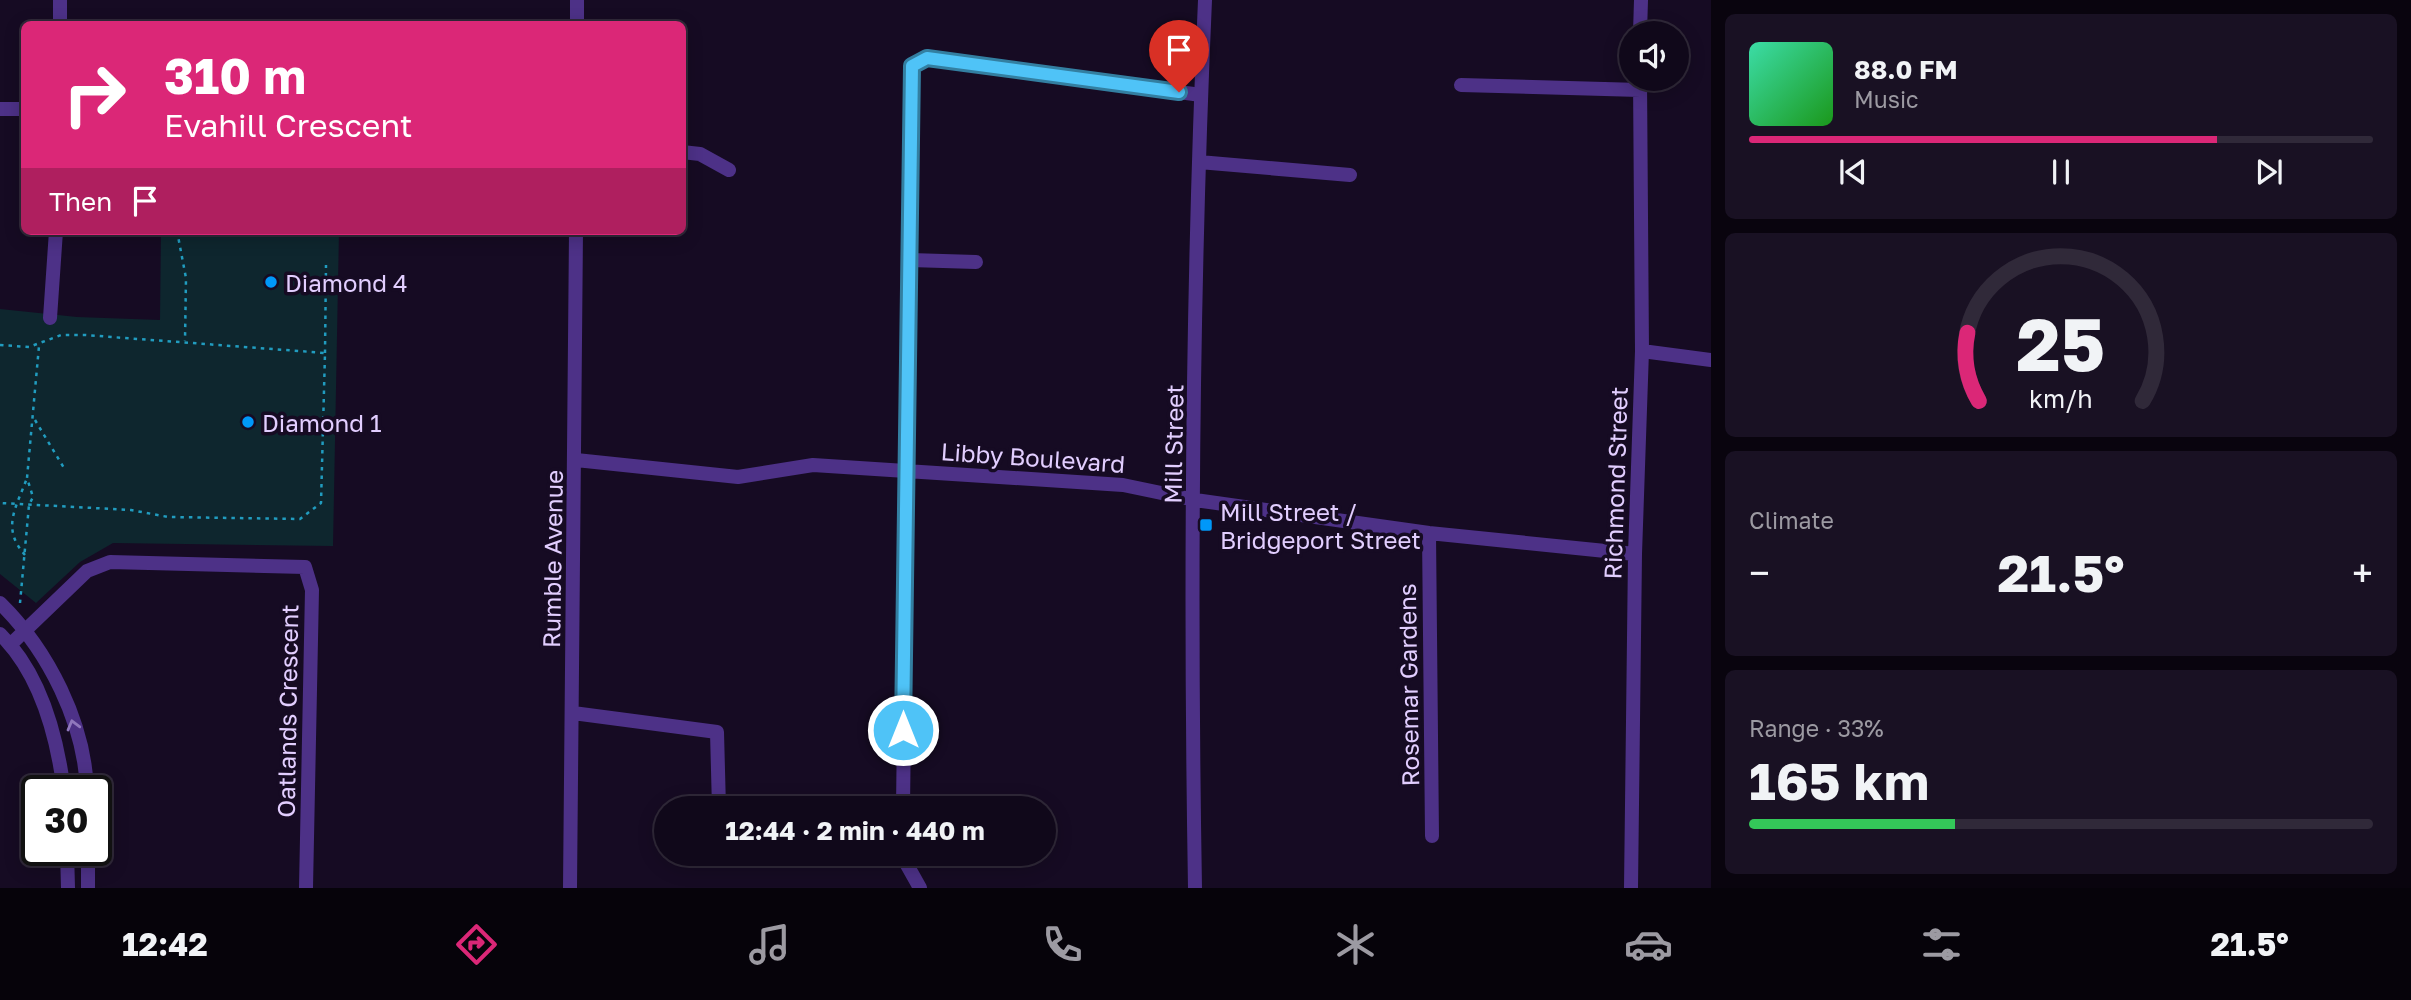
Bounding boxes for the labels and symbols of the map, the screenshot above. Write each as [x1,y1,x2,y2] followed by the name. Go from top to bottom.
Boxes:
[1149,20,1209,92] pin
[285,268,408,297] place label: Diamond 4
[263,274,279,290] marker: Diamond 4
[1157,384,1189,504] street label: Mill Street
[1597,386,1633,580] street label: Richmond Street
[262,408,382,437] place label: Diamond 1
[240,414,256,430] marker: Diamond 1
[940,436,1126,478] street label: Libby Boulevard
[536,470,568,648] street label: Rumble Avenue
[1220,497,1421,554] place label: Mill Street / Bridgeport Street
[1198,517,1214,533] marker: Mill Street / Bridgeport Street
[1392,583,1424,787] street label: Rosemar Gardens
[271,604,303,818] street label: Oatlands Crescent
[866,693,940,767] position arrow
[67,719,81,731] one-way arrow
[21,775,112,866] speed limit sign: 30

